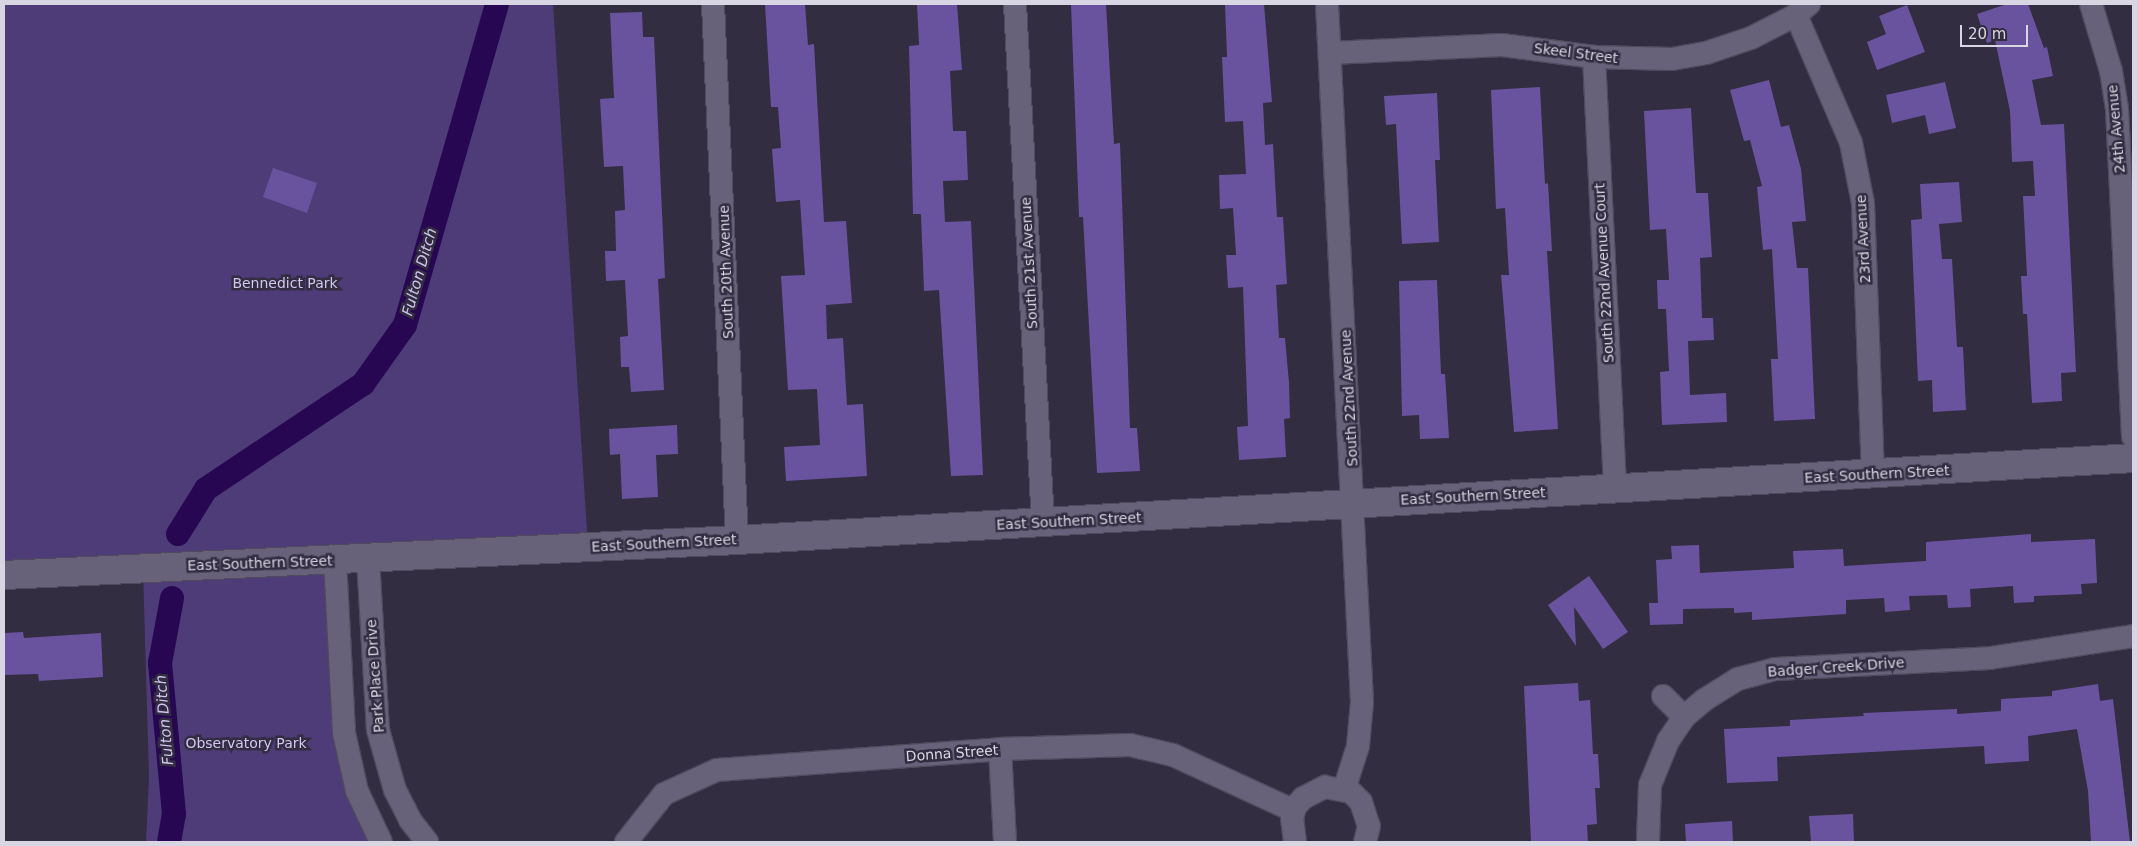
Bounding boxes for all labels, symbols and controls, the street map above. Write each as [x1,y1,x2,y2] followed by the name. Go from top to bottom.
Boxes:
[1962,15,2030,47] scale bar
[1968,25,2006,43] text: 20 m
[1533,40,1619,66] street label: Skeel Street
[2104,84,2128,174] street label: 24th Avenue
[1591,183,1617,363] street label: South 22nd Avenue Court
[1852,194,1874,284] street label: 23rd Avenue
[1017,197,1041,329] street label: South 21st Avenue
[715,205,737,339] street label: South 20th Avenue
[399,226,441,318] water label: Fulton Ditch
[232,275,338,291] park label: Bennedict Park
[1337,329,1361,467] street label: South 22nd Avenue
[1804,462,1950,486] street label: East Southern Street
[1400,484,1546,508] street label: East Southern Street
[996,509,1142,533] street label: East Southern Street
[591,531,737,555] street label: East Southern Street
[187,552,333,574] street label: East Southern Street
[363,619,387,733] street label: Park Place Drive
[1767,654,1905,680] street label: Badger Creek Drive
[152,674,178,766] water label: Fulton Ditch
[185,735,307,751] park label: Observatory Park
[905,741,999,765] street label: Donna Street

